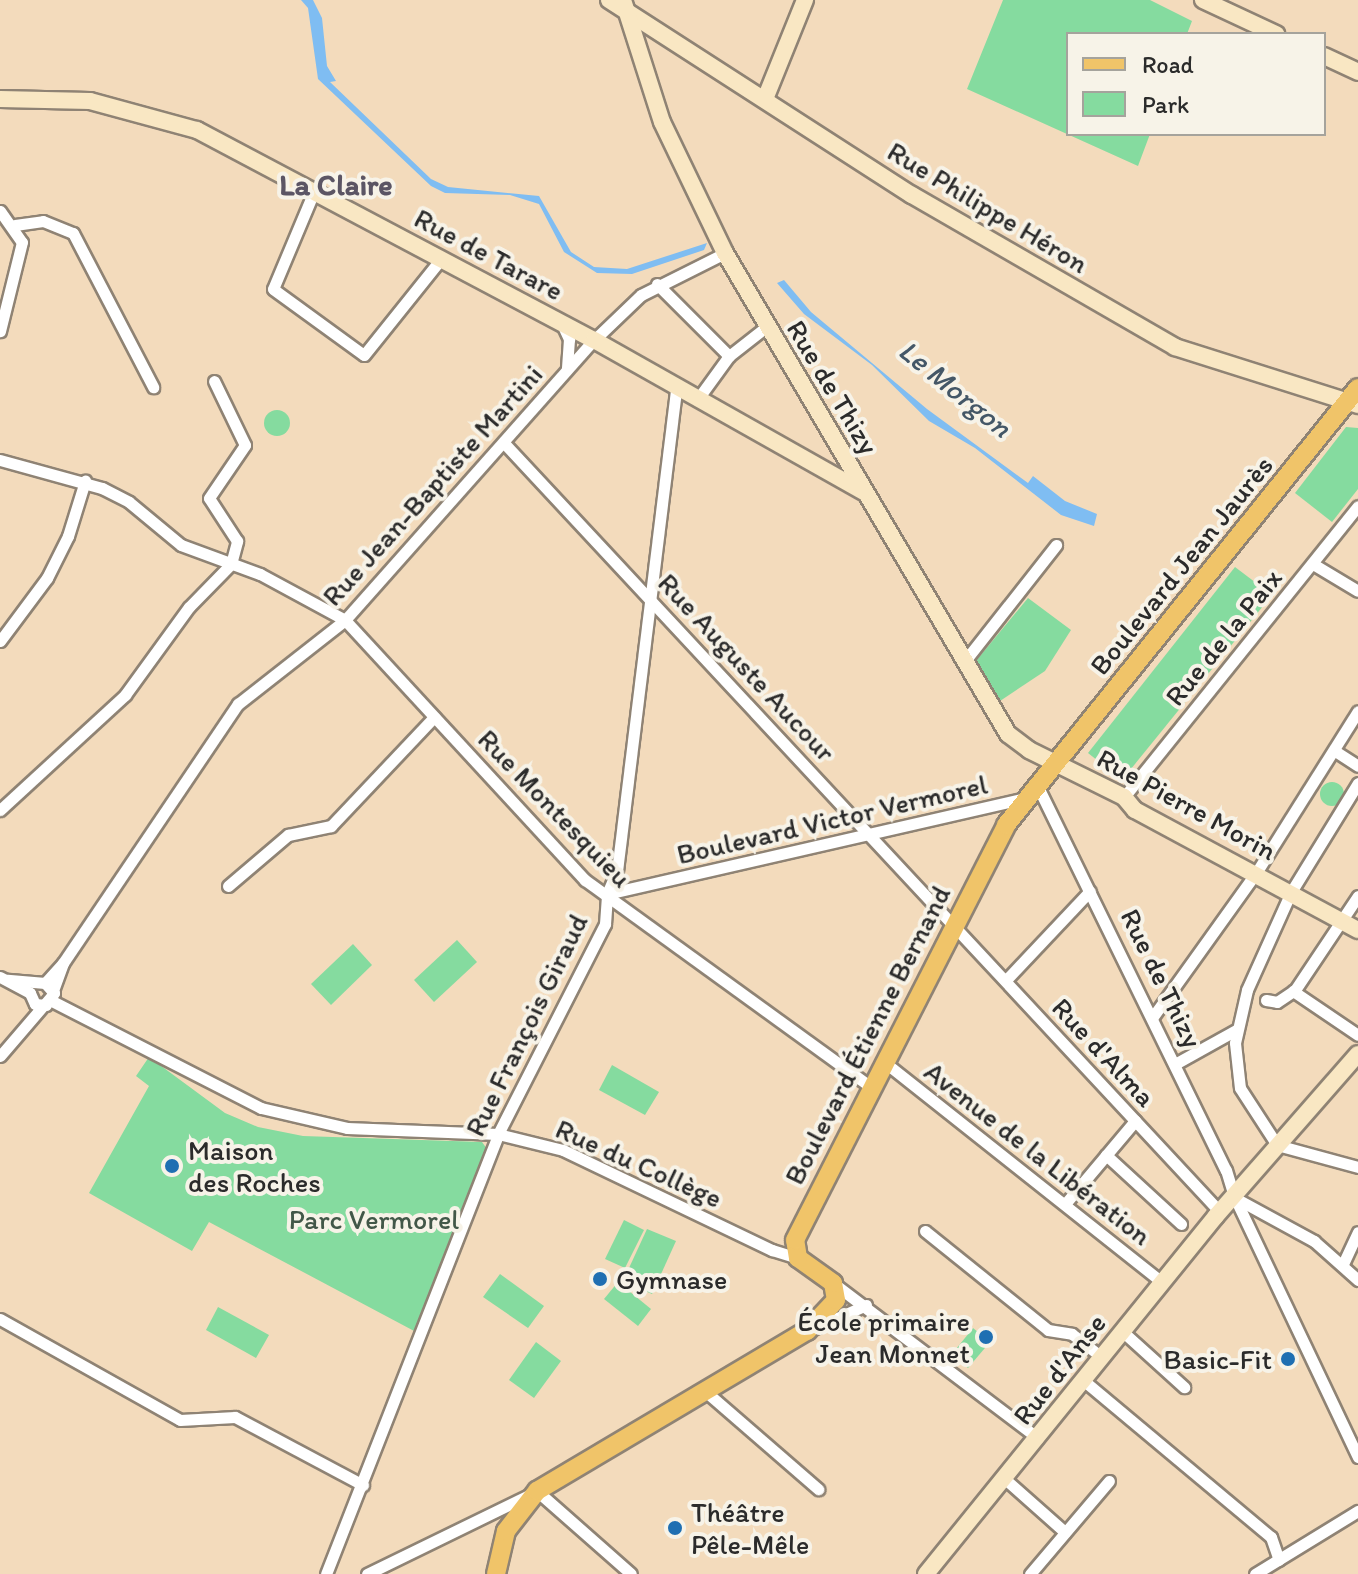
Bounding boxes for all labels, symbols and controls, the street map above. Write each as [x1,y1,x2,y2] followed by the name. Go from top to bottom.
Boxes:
[1066,32,1326,136] legend
[1142,50,1194,79] text: Road
[1142,90,1189,119] text: Park
[882,134,1094,280] street label: Rue Philippe Héron
[279,167,393,203] district label: La Claire
[409,201,569,307] street label: Rue de Tarare
[780,314,886,460] street label: Rue de Thizy
[891,333,1019,445] water label: Le Morgon
[314,357,550,613] street label: Rue Jean-Baptiste Martini
[1082,449,1280,681] street label: Boulevard Jean Jaurès
[1158,562,1288,712] street label: Rue de la Paix
[651,566,843,768] street label: Rue Auguste Aucour
[471,722,639,894] street label: Rue Montesquieu
[1092,741,1282,867] street label: Rue Pierre Morin
[674,767,990,871] street label: Boulevard Victor Vermorel
[777,881,957,1189] street label: Boulevard Étienne Bernand
[1114,903,1210,1053] street label: Rue de Thizy
[458,909,594,1141] street label: Rue François Giraud
[1045,991,1163,1113] street label: Rue d'Alma
[918,1054,1158,1252] street label: Avenue de la Libération
[551,1111,727,1215] street label: Rue du Collège
[188,1133,320,1199] place label: Maison des Roches
[163,1157,181,1175] marker: Maison des Roches
[290,1202,458,1236] park label: Parc Vermorel
[616,1262,727,1296] place label: Gymnase
[591,1270,609,1288] marker: Gymnase
[798,1304,970,1370] place label: École primaire Jean Monnet
[1005,1307,1113,1431] street label: Rue d'Anse
[977,1328,995,1346] marker: École primaire Jean Monnet
[1164,1342,1272,1376] place label: Basic-Fit
[1279,1350,1297,1368] marker: Basic-Fit
[691,1495,809,1561] place label: Théâtre Pêle-Mêle
[666,1519,684,1537] marker: Théâtre Pêle-Mêle

